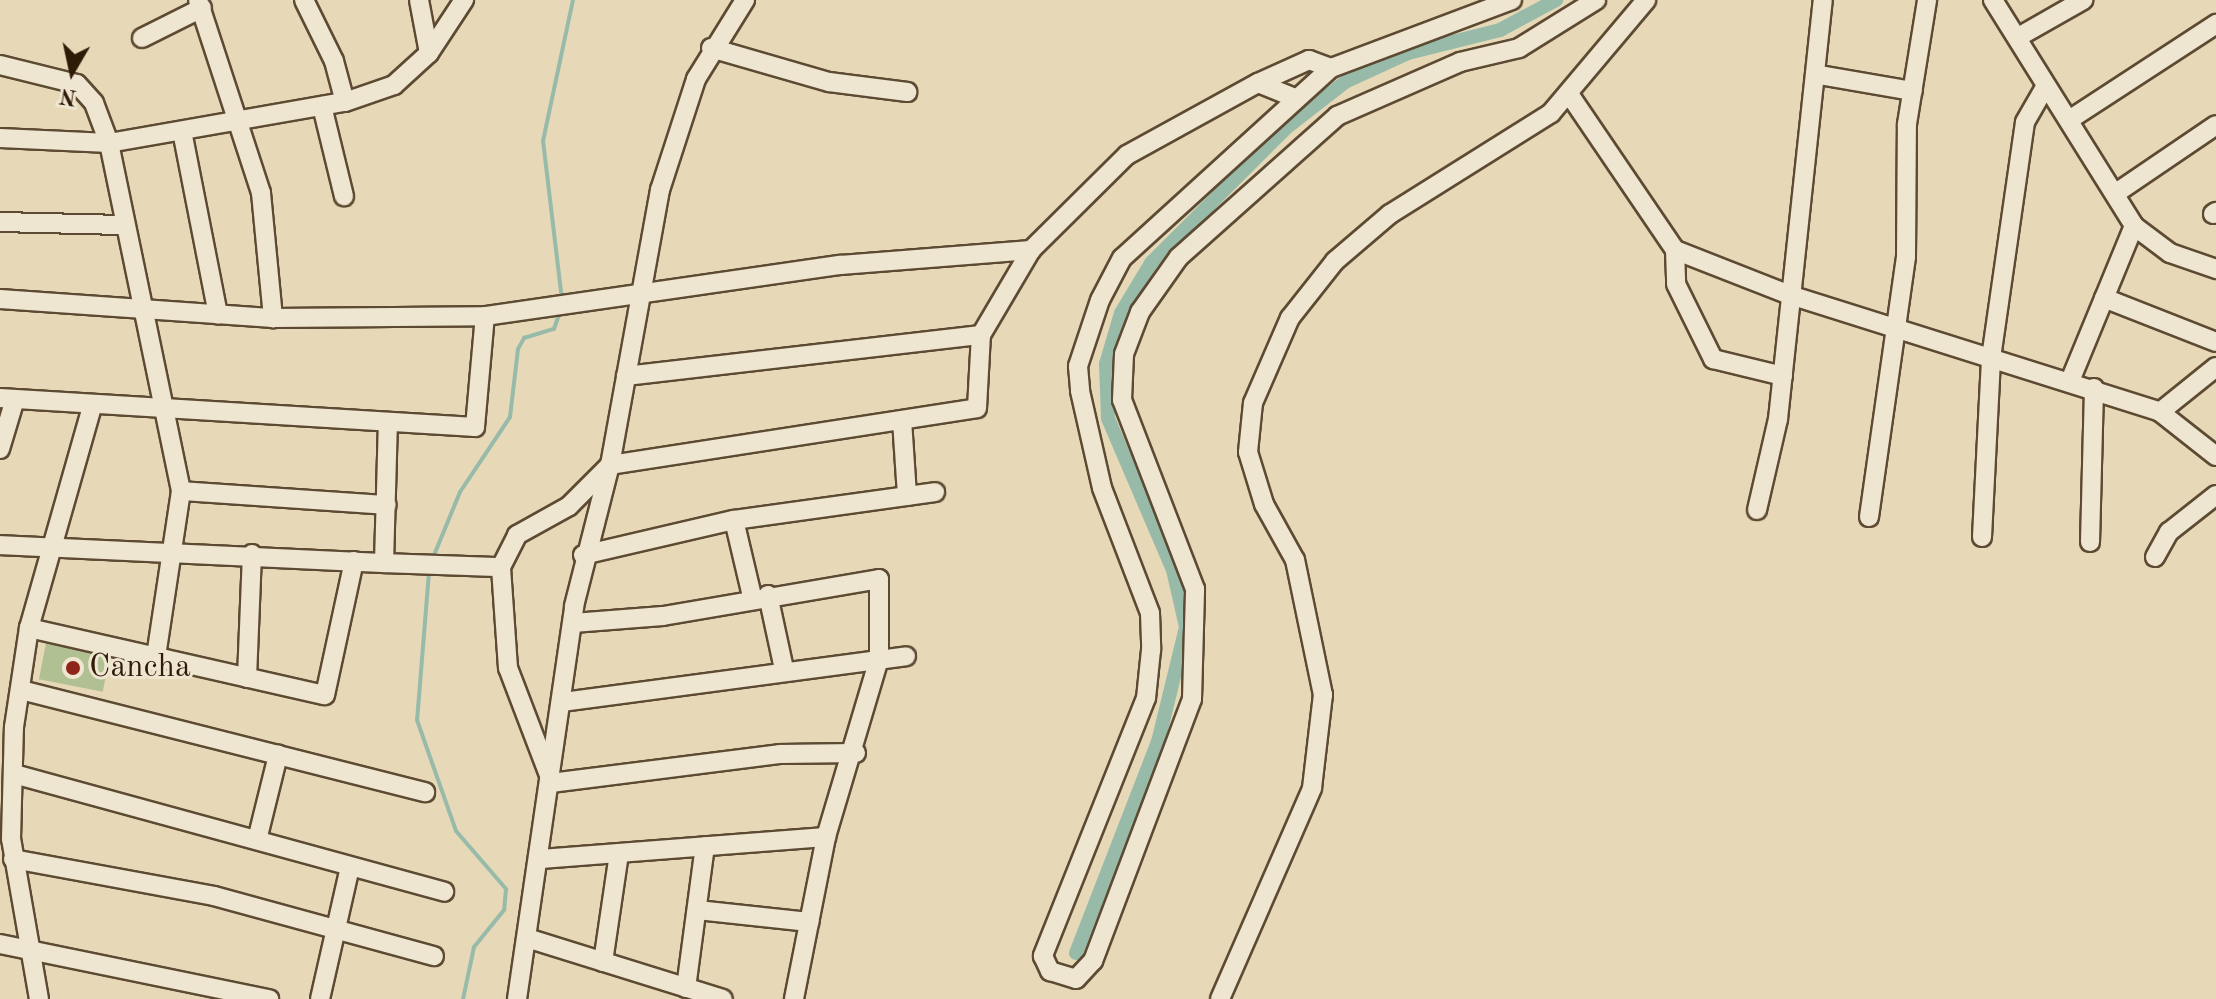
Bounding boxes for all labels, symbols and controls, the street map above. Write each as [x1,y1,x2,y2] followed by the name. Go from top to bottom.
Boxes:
[32,32,112,112] north arrow
[58,84,78,108] text: N
[89,649,191,687] place label: Cancha
[64,659,82,677] marker: Cancha

